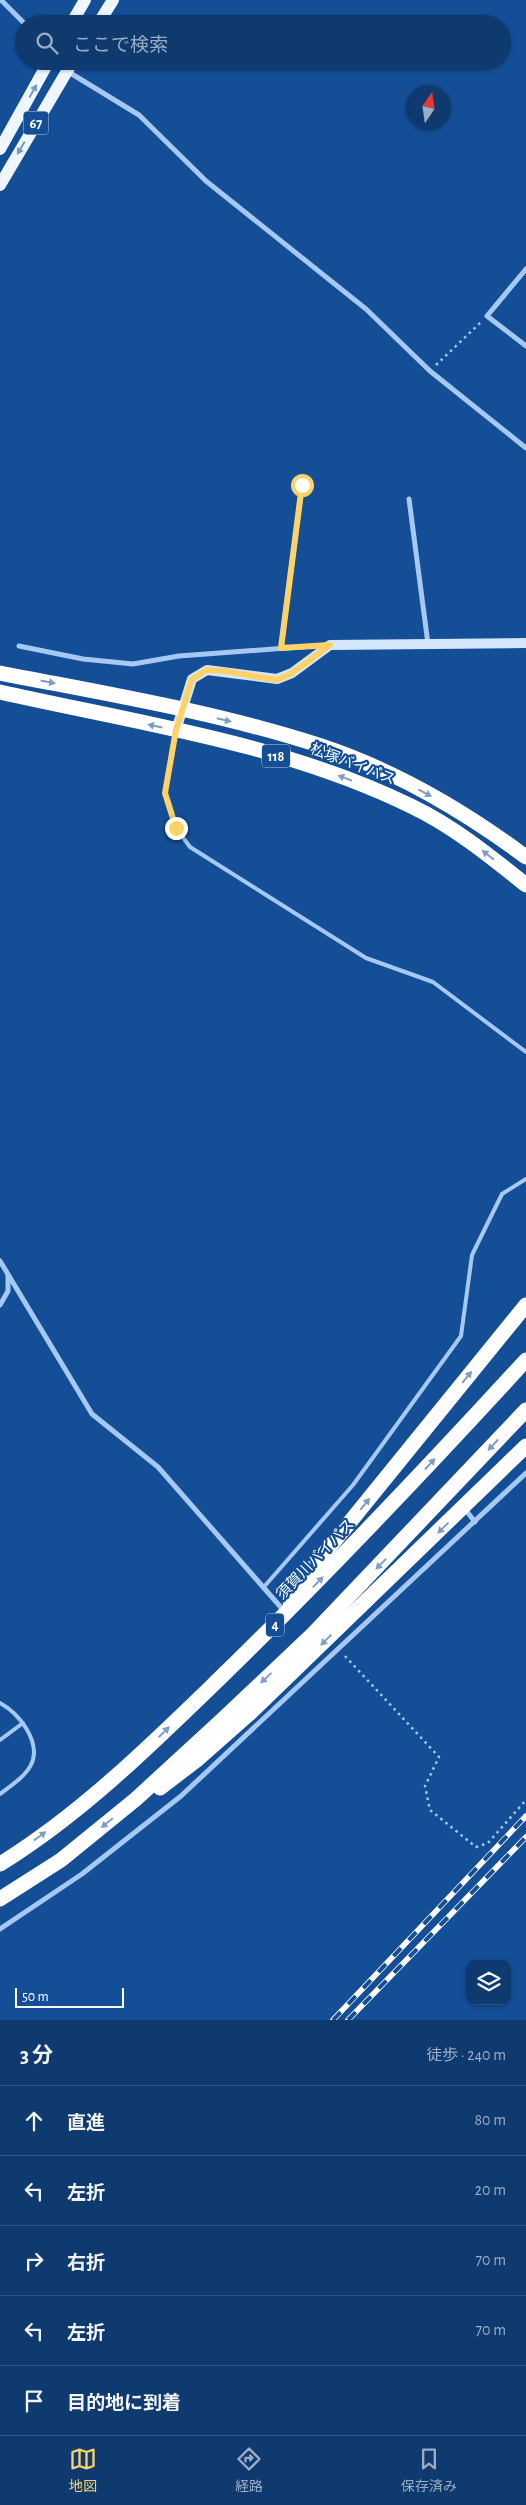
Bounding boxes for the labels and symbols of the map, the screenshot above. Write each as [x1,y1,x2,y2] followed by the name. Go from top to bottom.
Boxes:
[28,85,37,98] one-way arrow
[406,85,451,130] north arrow
[24,112,48,134] road number: 67
[17,142,26,155] one-way arrow
[291,474,314,497] route start
[40,679,56,687] one-way arrow
[216,716,231,724] one-way arrow
[147,721,163,729] one-way arrow
[308,740,398,788] street label: 松塚バイパス
[262,744,290,768] road number: 118
[337,774,352,782] one-way arrow
[419,788,432,797] one-way arrow
[165,817,188,840] route end
[482,849,495,860] one-way arrow
[462,1371,473,1384] one-way arrow
[487,1439,499,1451] one-way arrow
[424,1459,436,1471] one-way arrow
[360,1497,371,1510] one-way arrow
[273,1516,357,1602] street label: 須賀川バイパス
[438,1522,450,1534] one-way arrow
[375,1557,387,1569] one-way arrow
[312,1576,324,1588] one-way arrow
[266,1614,284,1636] road number: 4
[320,1634,332,1646] one-way arrow
[261,1672,273,1684] one-way arrow
[158,1726,170,1738] one-way arrow
[101,1817,114,1828] one-way arrow
[33,1831,47,1841] one-way arrow
[15,1985,124,2008] scale bar

